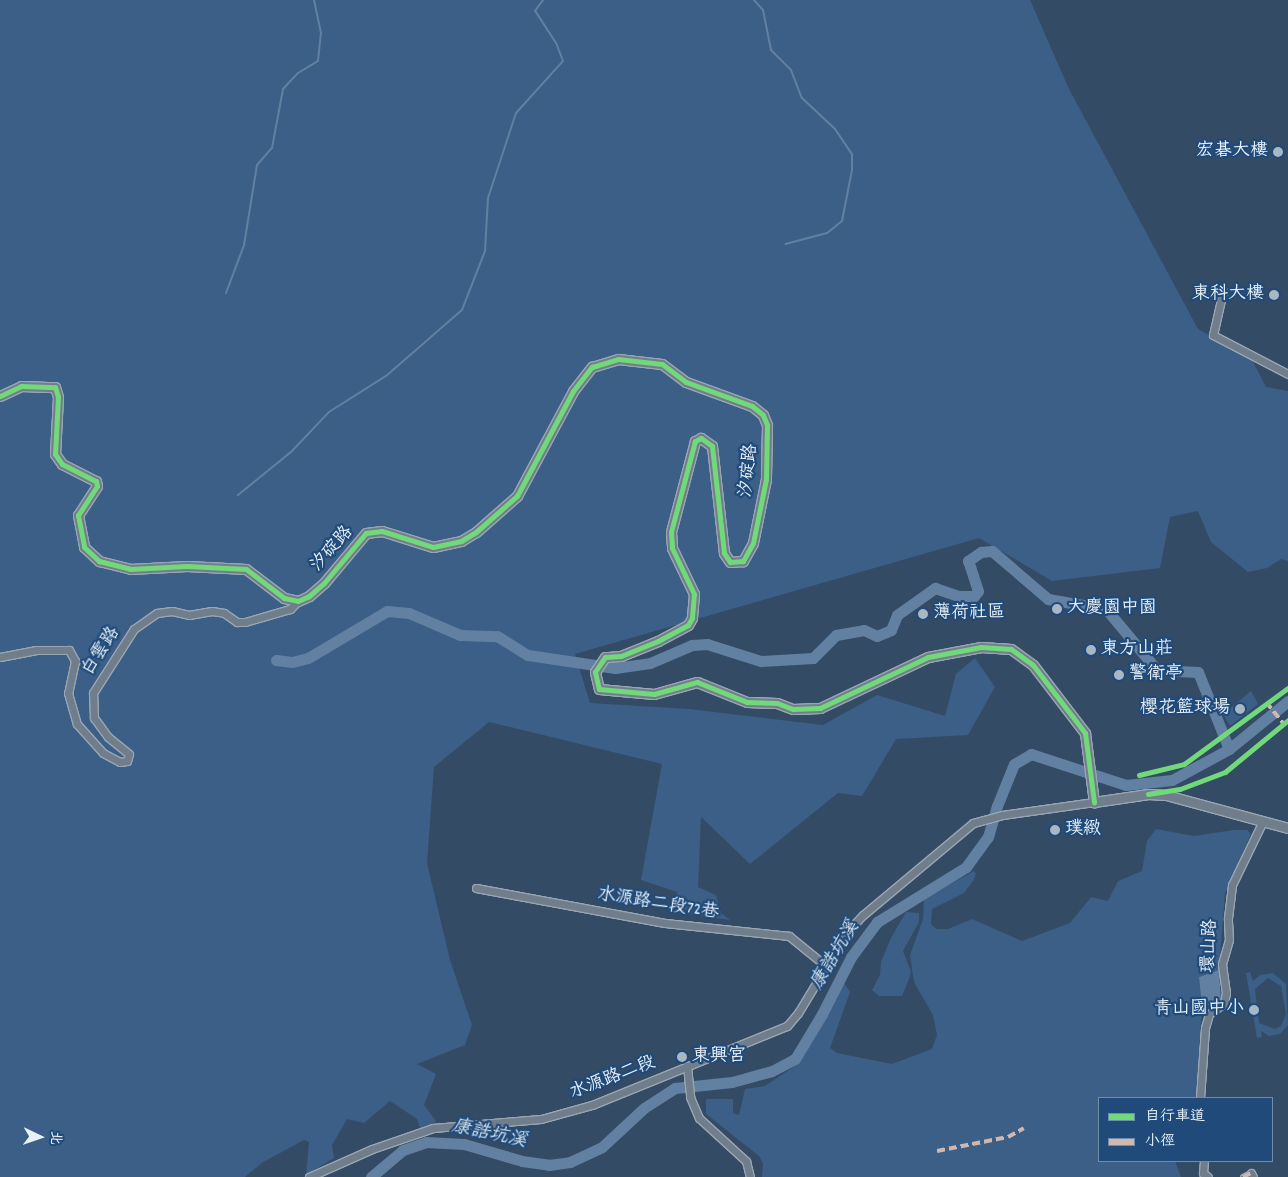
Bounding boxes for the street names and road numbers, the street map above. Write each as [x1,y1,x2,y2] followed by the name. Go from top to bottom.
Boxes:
[736,443,764,499] street label: 汐碇路
[307,523,359,577] street label: 汐碇路
[78,623,126,681] street label: 白雲路
[596,885,720,925] street label: 水源路二段72巷
[1199,918,1223,974] street label: 環山路
[567,1053,659,1105] street label: 水源路二段

